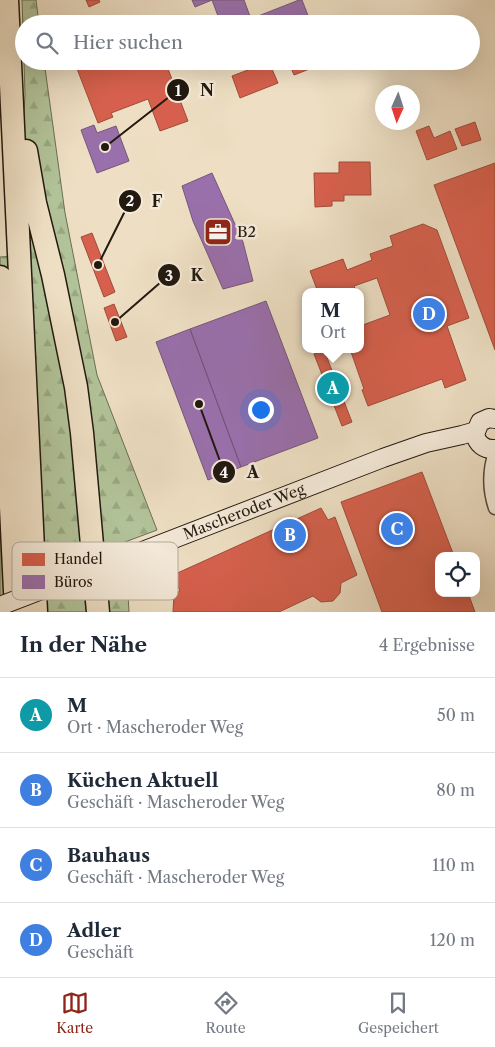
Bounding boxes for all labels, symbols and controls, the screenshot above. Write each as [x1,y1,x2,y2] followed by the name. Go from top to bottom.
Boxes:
[15,15,480,70] search box
[33,29,61,57] icon: search
[73,31,183,54] text: Hier suchen
[165,75,224,106] callout: N
[200,80,214,100] text: N
[175,81,182,100] text: 1
[375,85,420,130] north arrow
[117,186,173,217] callout: F
[126,191,135,210] text: 2
[152,191,163,211] text: F
[203,217,233,247] office icon: B2
[237,222,256,241] place label: B2
[156,260,214,291] callout: K
[191,265,205,285] text: K
[165,266,173,285] text: 3
[302,288,364,353] popup
[413,295,445,333] pin: D
[320,299,340,322] text: M
[320,322,346,342] text: Ort
[317,369,349,407] pin: A
[248,397,274,423] your location
[212,457,269,488] callout: A
[246,462,260,482] text: A
[220,463,229,482] text: 4
[180,479,308,543] street label: Mascheroder Weg
[381,510,413,548] pin: C
[274,516,306,554] pin: B
[12,542,178,600] legend
[54,550,103,568] text: Handel
[435,552,480,597] map controls
[435,552,480,597] button: locate
[54,573,93,591] text: Büros
[20,632,147,657] text: In der Nähe
[379,635,475,655] text: 4 Ergebnisse
[67,694,87,717] text: M
[30,705,42,725] text: A
[437,705,475,725] text: 50 m
[67,717,243,737] text: Ort · Mascheroder Weg
[67,769,218,792] text: Küchen Aktuell
[30,780,42,800] text: B
[436,780,475,800] text: 80 m
[67,792,284,812] text: Geschäft · Mascheroder Weg
[67,844,150,867] text: Bauhaus
[30,855,42,875] text: C
[432,855,475,875] text: 110 m
[67,867,284,887] text: Geschäft · Mascheroder Weg
[67,919,121,942] text: Adler
[29,930,43,950] text: D
[430,930,475,950] text: 120 m
[67,942,134,962] text: Geschäft
[56,989,93,1037] tab: Karte
[206,989,246,1037] tab: Route
[358,989,439,1037] tab: Gespeichert

